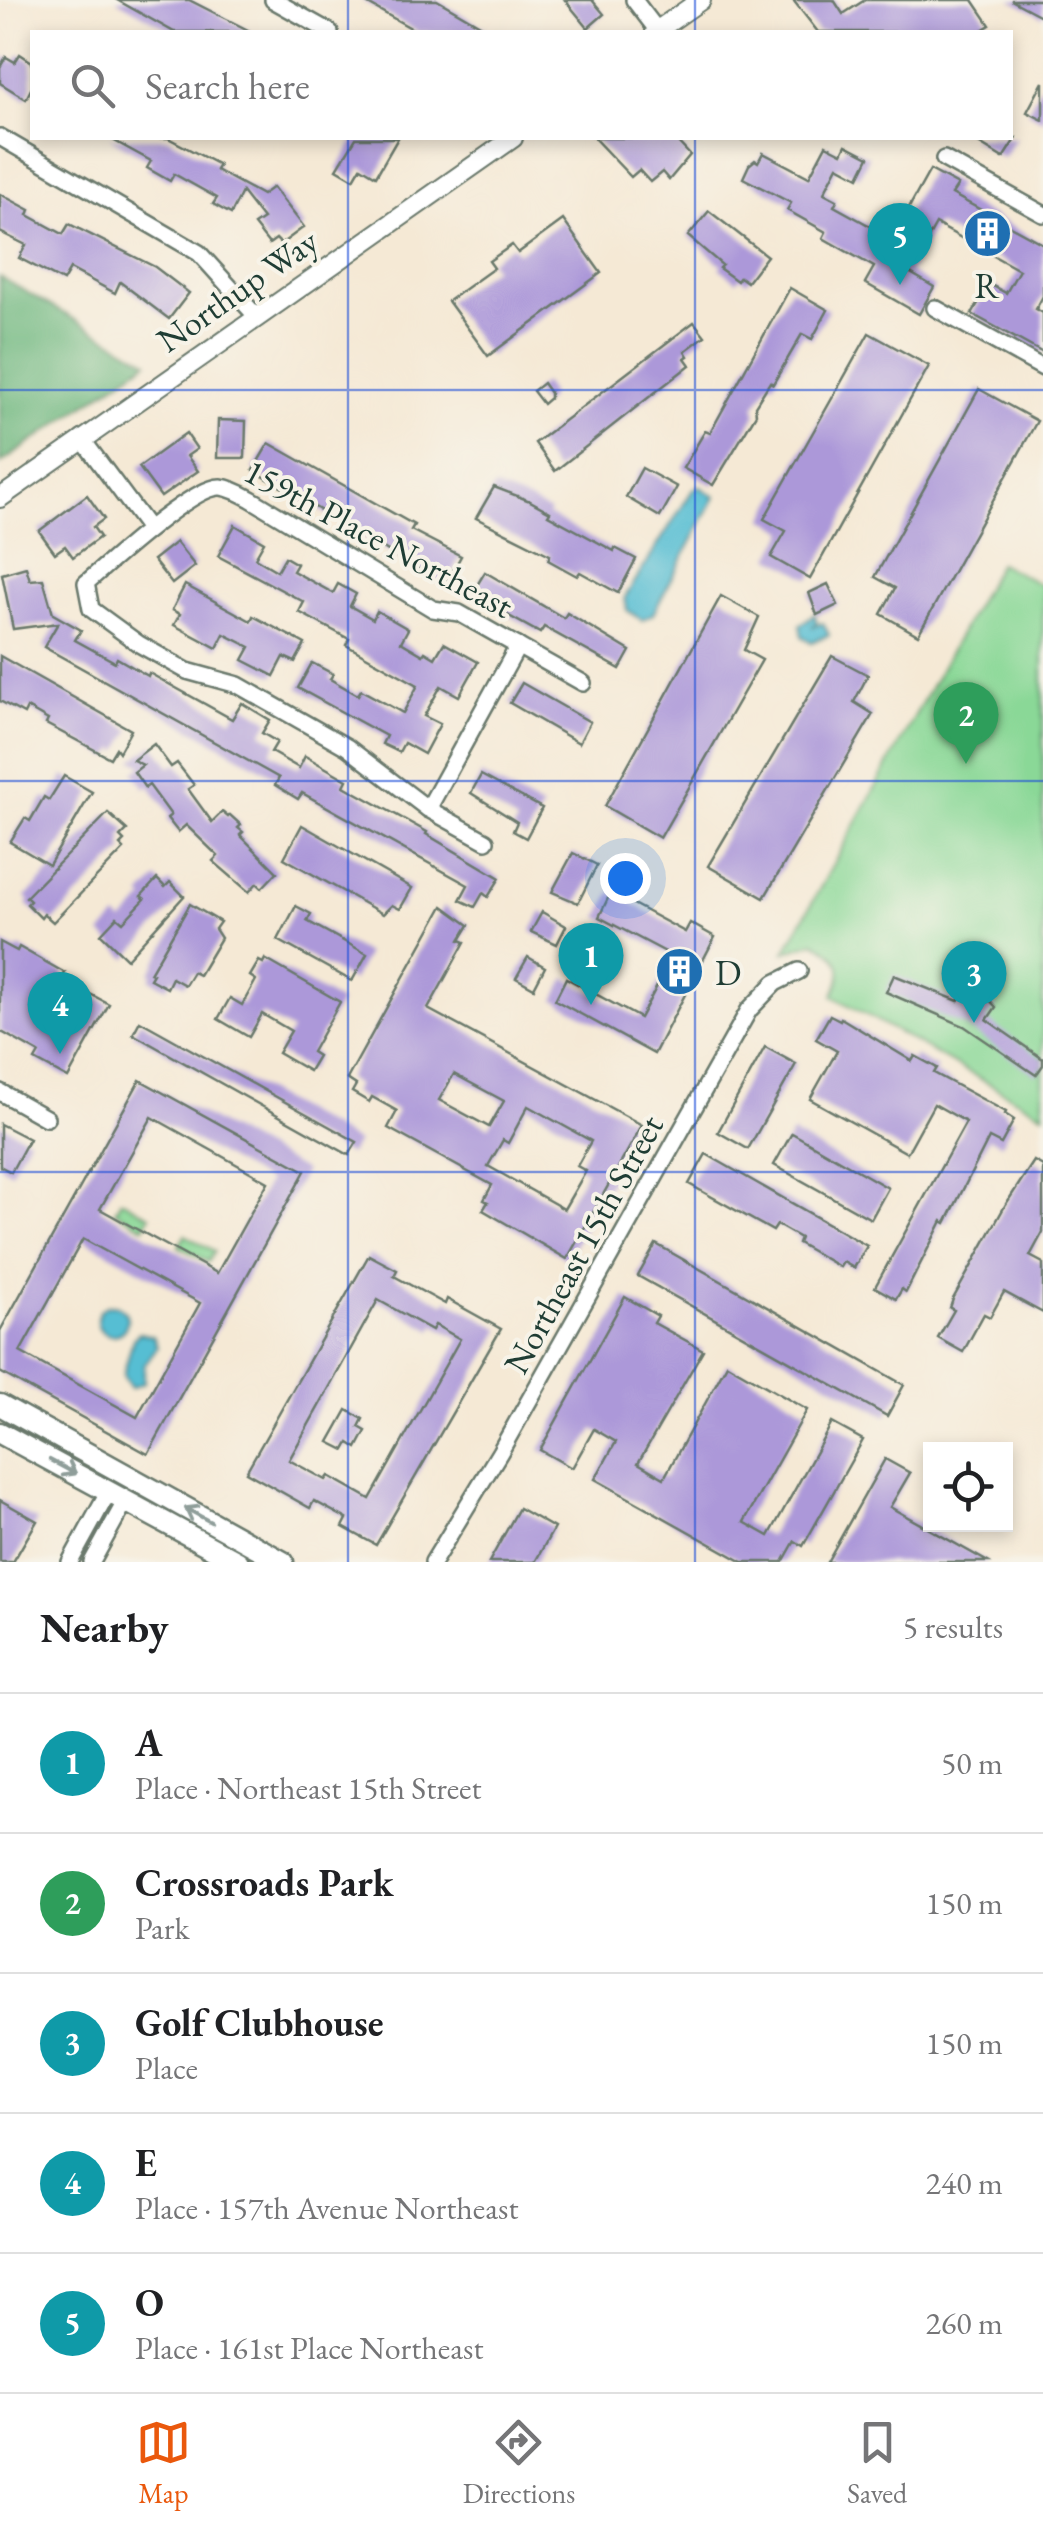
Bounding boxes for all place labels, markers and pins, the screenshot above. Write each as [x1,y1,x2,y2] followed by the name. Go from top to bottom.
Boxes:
[868,202,932,285] pin: 5
[961,207,1013,259] building icon: R
[975,263,1001,308] place label: R
[934,682,998,764] pin: 2
[558,922,624,1005] pin: 1
[942,940,1006,1023] pin: 3
[654,946,706,998] building icon: D
[715,950,741,995] place label: D
[28,972,92,1054] pin: 4

